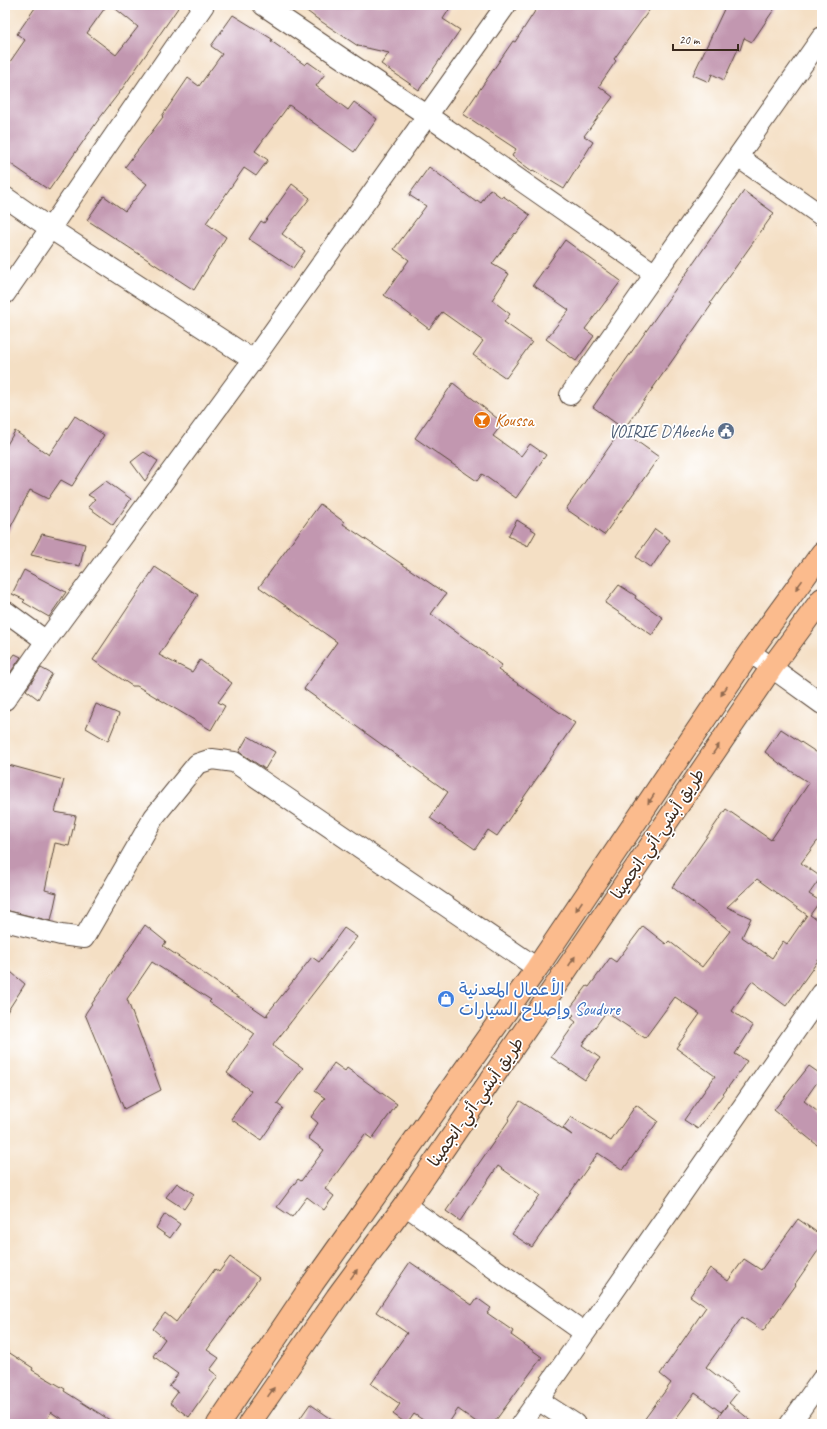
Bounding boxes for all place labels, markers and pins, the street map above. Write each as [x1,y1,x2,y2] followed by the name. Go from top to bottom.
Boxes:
[472,410,492,430] bar icon: Koussa
[495,410,536,431] place label: Koussa
[609,421,714,442] place label: VOIRIE D'Abeche
[716,421,736,441] public building icon: VOIRIE D'Abeche
[459,978,621,1021] place label: الأعمال المعدنية وإصلاح السيارات Soudure
[436,989,456,1009] shop icon: الأعمال المعدنية وإصلاح السيارات Soudure

